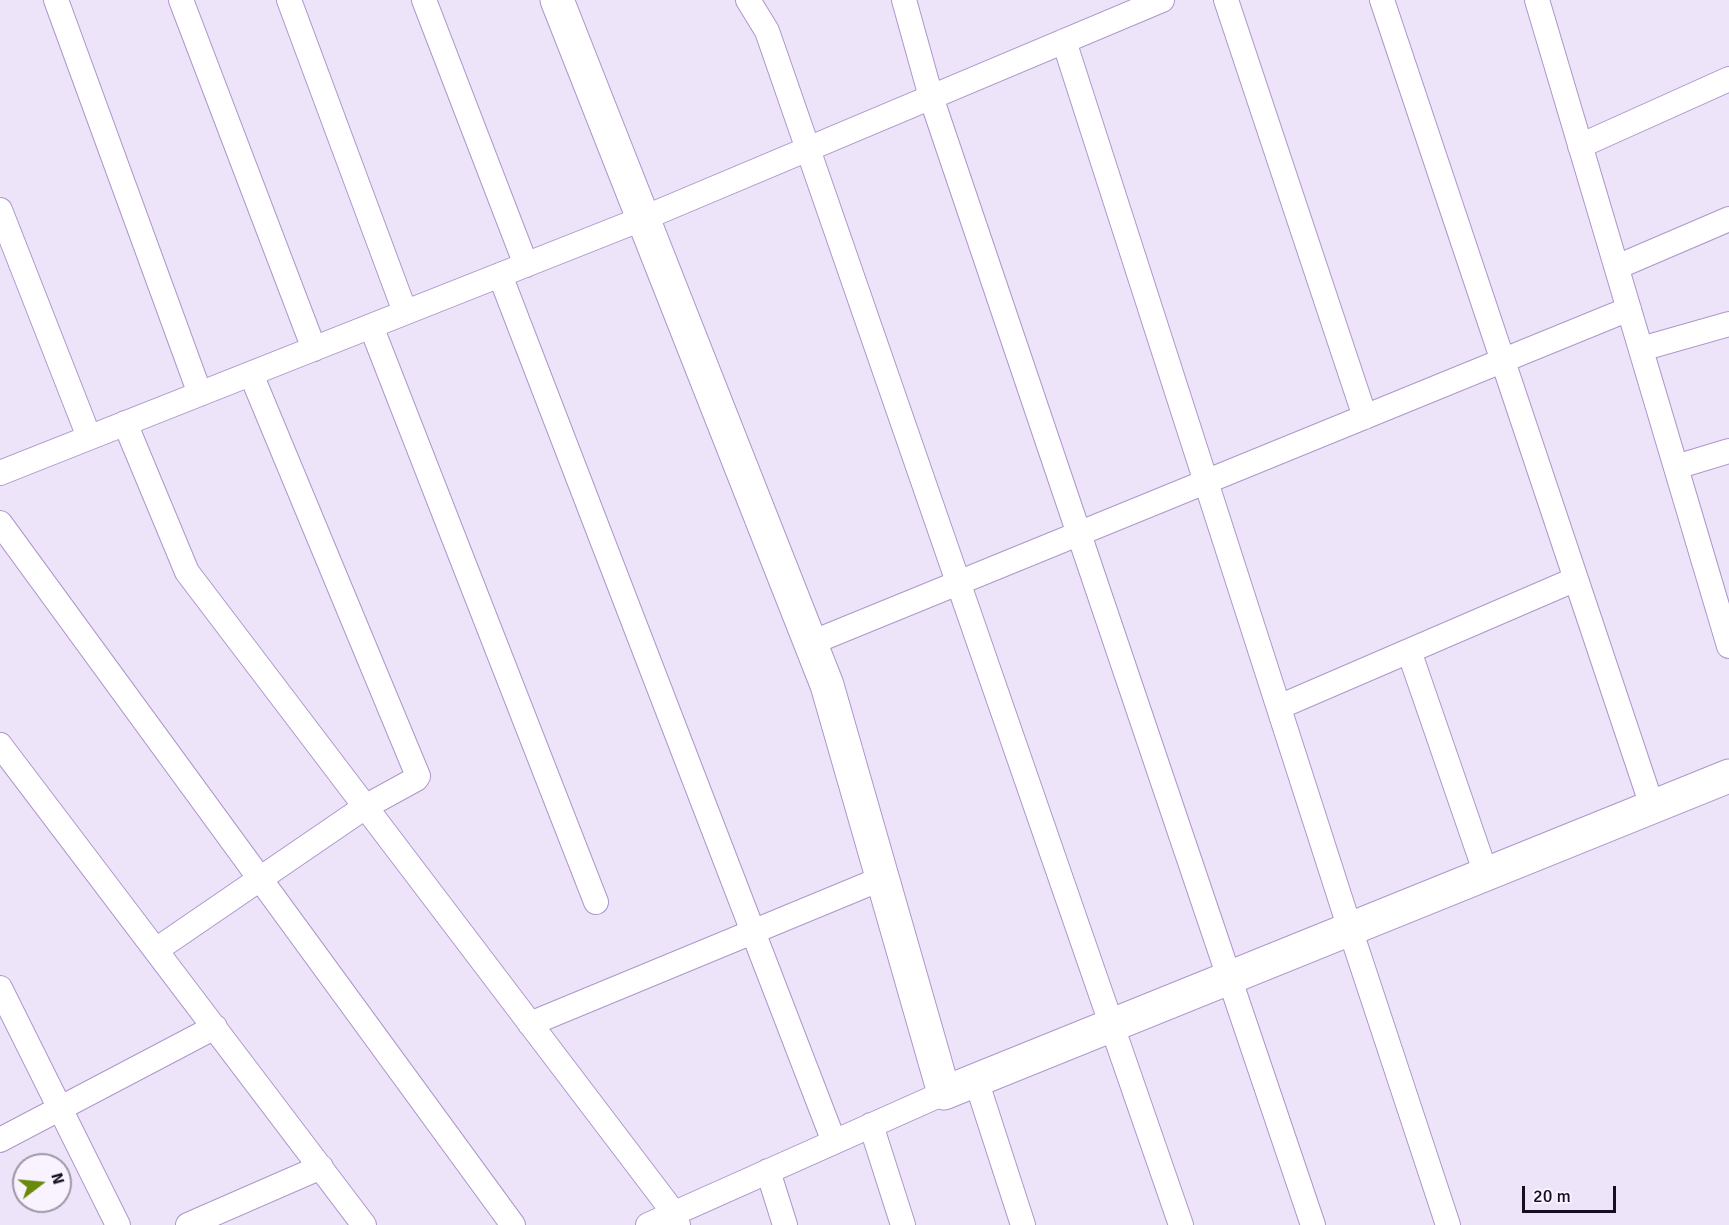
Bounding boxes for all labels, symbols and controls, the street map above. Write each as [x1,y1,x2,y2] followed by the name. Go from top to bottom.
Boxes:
[12,1153,72,1213] north arrow
[46,1170,69,1187] text: N
[1525,1174,1620,1212] scale bar
[1533,1185,1571,1207] text: 20 m

